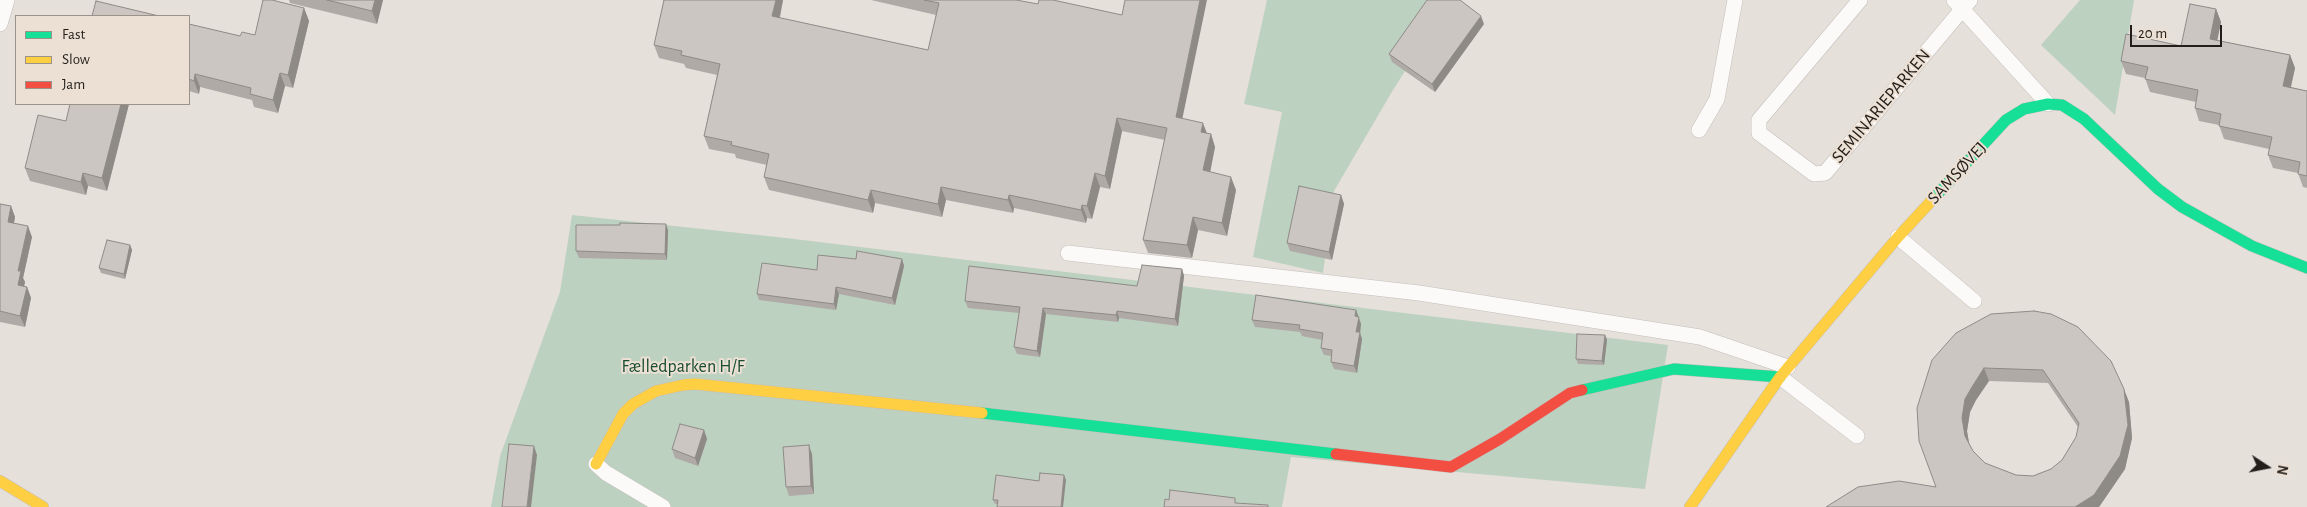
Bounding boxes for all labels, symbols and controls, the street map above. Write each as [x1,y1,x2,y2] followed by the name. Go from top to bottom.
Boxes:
[15,15,190,105] legend
[2132,15,2224,47] scale bar
[2138,26,2167,41] text: 20 m
[62,27,85,42] text: Fast
[1827,45,1935,167] street label: SEMINARIEPARKEN
[62,52,90,67] text: Slow
[62,77,85,92] text: Jam
[1923,137,1991,209] street label: SAMSØVEJ
[622,356,744,378] park label: Fælledparken H/F
[2242,442,2292,492] north arrow
[2274,464,2290,476] text: N

